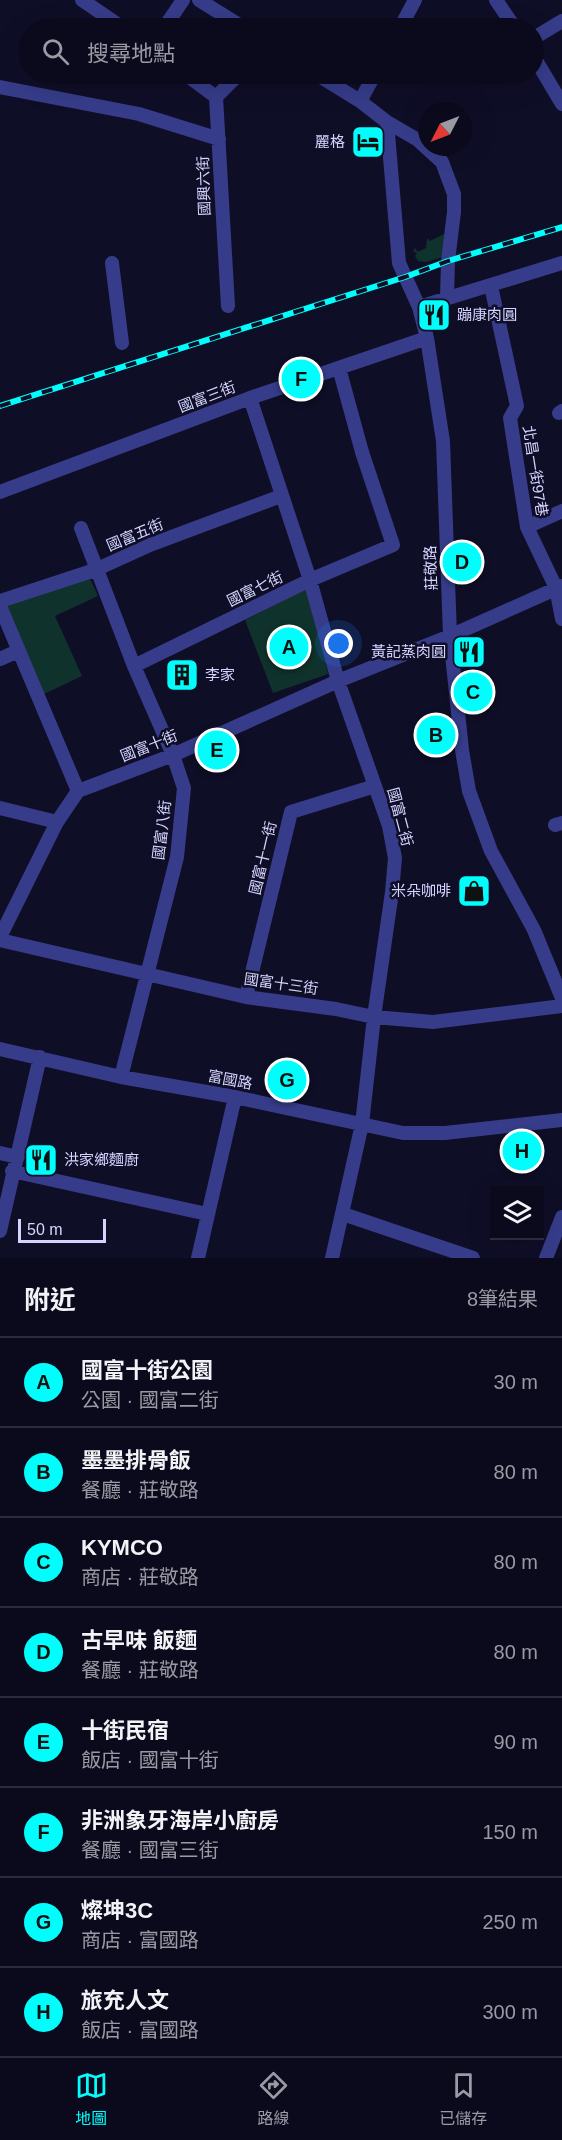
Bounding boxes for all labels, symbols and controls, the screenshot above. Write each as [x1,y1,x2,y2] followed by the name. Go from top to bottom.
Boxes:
[18,18,544,84] search box
[39,35,72,68] icon: search
[87,41,175,66] text: 搜尋地點
[418,102,472,156] north arrow
[350,124,386,160] hotel icon: 麗格
[315,133,345,150] place label: 麗格
[194,156,213,216] street label: 國興六街
[416,297,452,333] restaurant icon: 蹦康肉圓
[457,306,517,323] place label: 蹦康肉圓
[282,356,320,401] pin: F
[176,378,238,415] street label: 國富三街
[520,424,551,518] street label: 北昌一街97巷
[104,515,166,554] street label: 國富五街
[442,540,482,584] pin: D
[421,545,440,591] street label: 莊敬路
[224,568,285,609] street label: 國富七街
[270,624,308,670] pin: A
[324,629,353,658] your location
[451,634,487,670] restaurant icon: 黃記蒸肉圓
[371,643,446,660] place label: 黃記蒸肉圓
[164,657,200,693] building icon: 李家
[205,666,235,683] place label: 李家
[454,670,492,714] pin: C
[416,712,456,758] pin: B
[118,726,180,765] street label: 國富十街
[198,728,236,772] pin: E
[385,786,416,848] street label: 國富二街
[149,799,174,861] street label: 國富八街
[246,819,279,896] street label: 國富十一街
[456,873,492,909] shop icon: 米朵咖啡
[391,882,451,899] place label: 米朵咖啡
[243,970,319,997] street label: 國富十三街
[268,1058,306,1102] pin: G
[206,1067,254,1092] street label: 富國路
[502,1128,542,1174] pin: H
[23,1142,59,1178] restaurant icon: 洪家鄉麵廚
[64,1151,139,1168] place label: 洪家鄉麵廚
[490,1186,544,1240] map controls
[490,1186,544,1240] button: layers
[18,1216,106,1244] scale bar
[27,1221,63,1238] text: 50 m
[24,1285,76,1315] text: 附近
[467,1288,538,1310] text: 8筆結果
[81,1358,213,1383] text: 國富十街公園
[36,1371,51,1393] text: A
[494,1371,538,1393] text: 30 m
[81,1389,219,1411] text: 公園 · 國富二街
[81,1448,191,1473] text: 墨墨排骨飯
[36,1461,51,1483] text: B
[494,1461,538,1483] text: 80 m
[81,1479,199,1501] text: 餐廳 · 莊敬路
[81,1535,163,1560] text: KYMCO
[36,1551,51,1573] text: C
[494,1551,538,1573] text: 80 m
[81,1566,199,1588] text: 商店 · 莊敬路
[81,1628,197,1653] text: 古早味 飯麵
[36,1641,51,1663] text: D
[494,1641,538,1663] text: 80 m
[81,1659,199,1681] text: 餐廳 · 莊敬路
[81,1718,169,1743] text: 十街民宿
[37,1731,50,1753] text: E
[494,1731,538,1753] text: 90 m
[81,1749,219,1771] text: 飯店 · 國富十街
[81,1808,279,1833] text: 非洲象牙海岸小廚房
[37,1821,50,1843] text: F
[482,1821,538,1843] text: 150 m
[81,1839,219,1861] text: 餐廳 · 國富三街
[81,1898,153,1923] text: 燦坤3C
[36,1911,51,1933] text: G
[482,1911,538,1933] text: 250 m
[81,1929,199,1951] text: 商店 · 富國路
[81,1988,169,2013] text: 旅充人文
[36,2001,51,2023] text: H
[482,2001,538,2023] text: 300 m
[81,2019,199,2041] text: 飯店 · 富國路
[75,2069,108,2129] tab: 地圖
[257,2069,290,2129] tab: 路線
[439,2069,487,2129] tab: 已儲存

